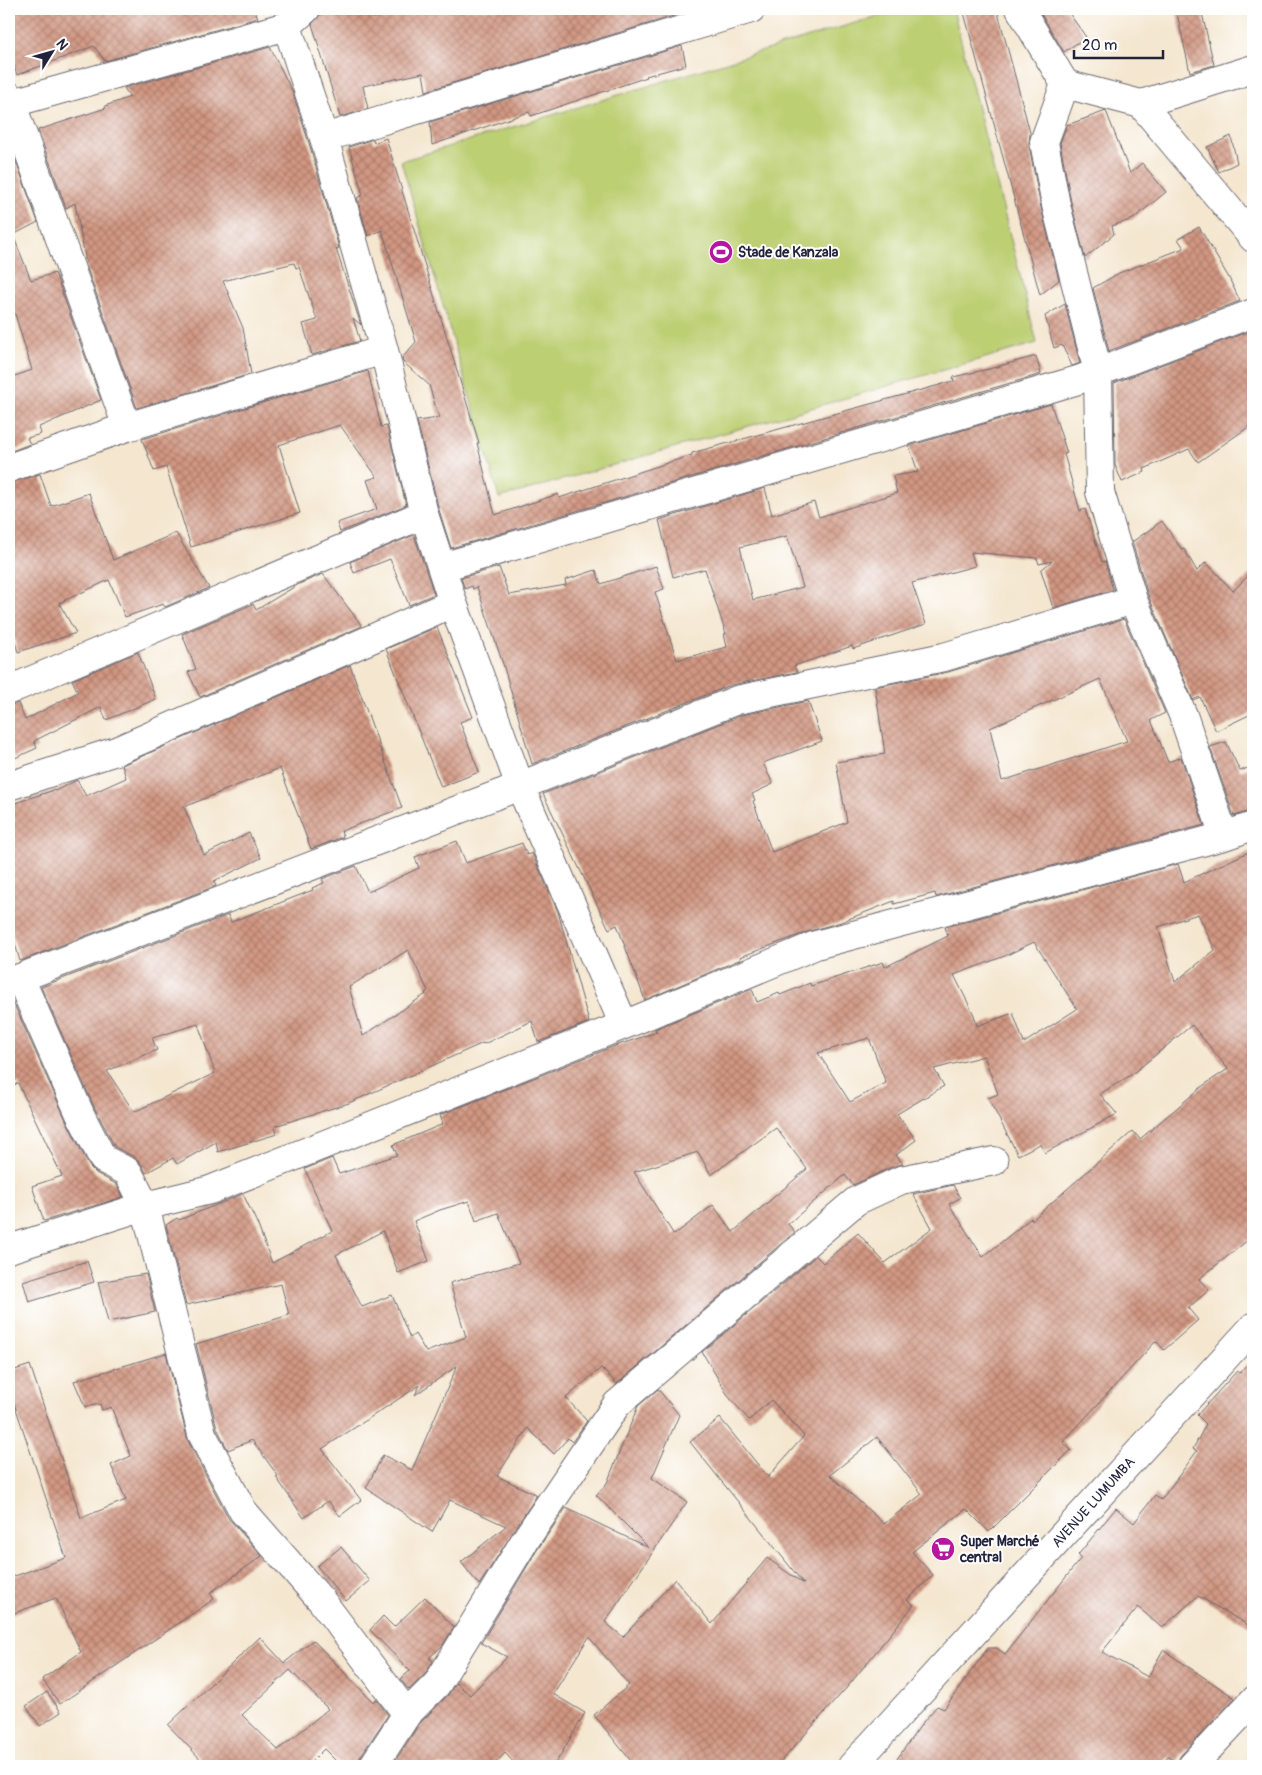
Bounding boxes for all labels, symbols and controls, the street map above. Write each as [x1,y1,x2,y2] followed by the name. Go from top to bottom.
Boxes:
[28,28,78,78] north arrow
[1074,28,1163,60] scale bar
[52,36,72,53] text: N
[1082,36,1117,55] text: 20 m
[708,239,734,265] sports icon: Stade de Kanzala
[738,244,839,261] place label: Stade de Kanzala
[1048,1454,1138,1551] street label: AVENUE LUMUMBA
[959,1533,1040,1566] place label: Super Marché central
[930,1536,956,1562] supermarket icon: Super Marché central

